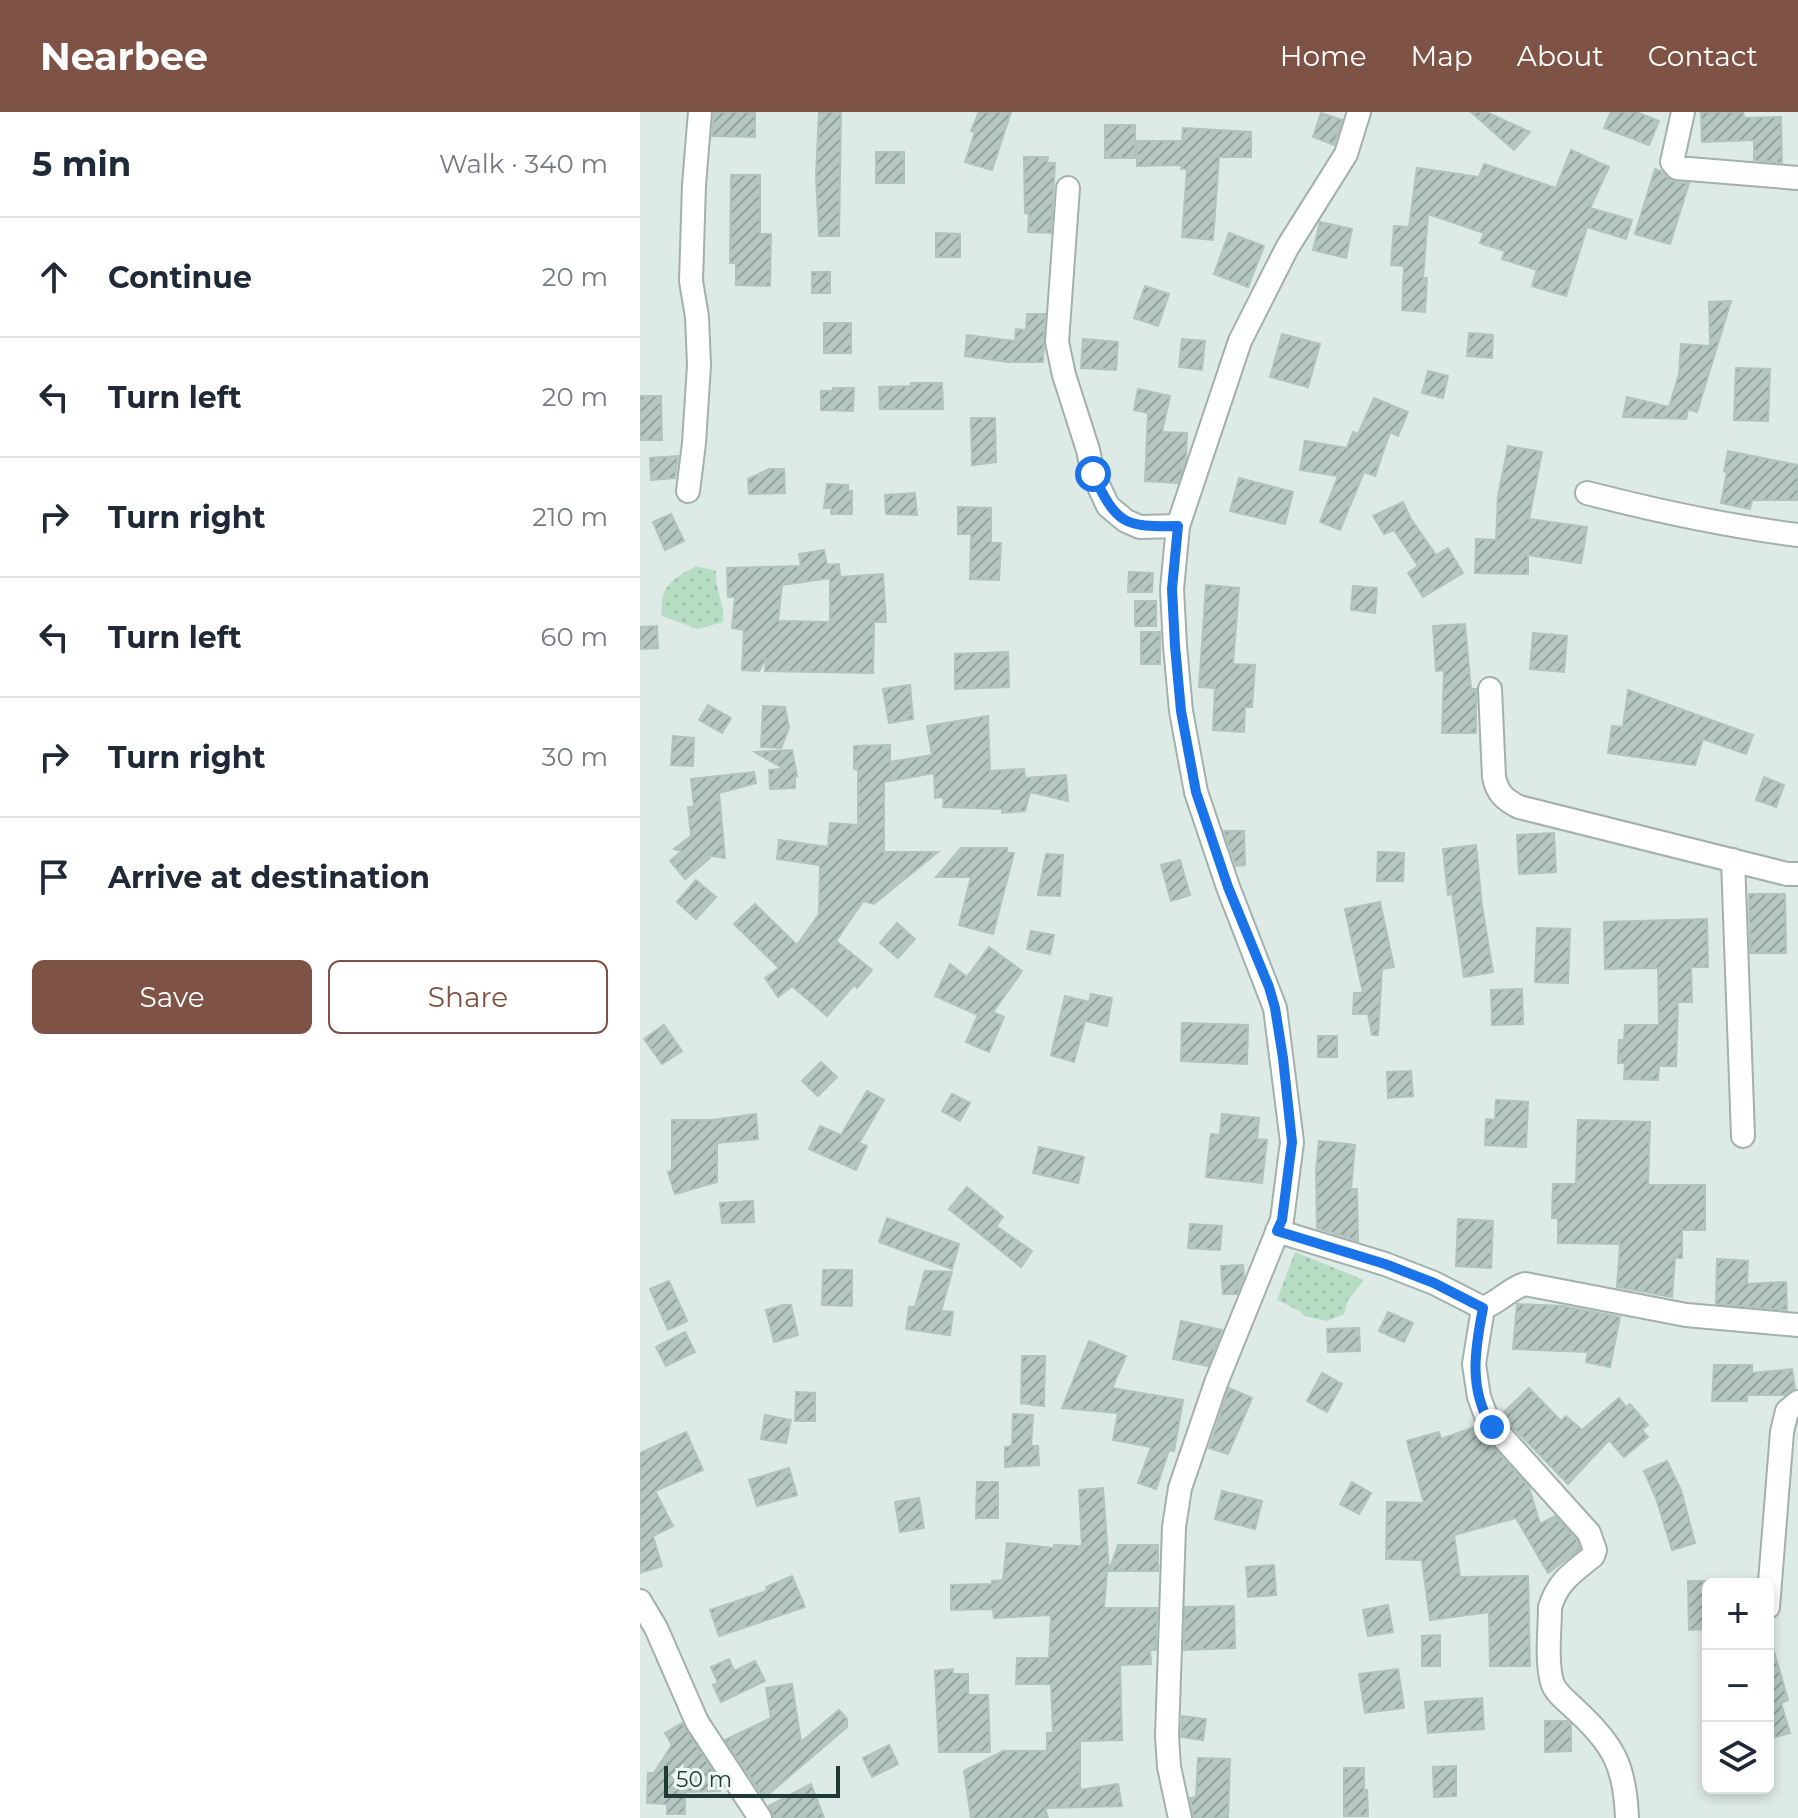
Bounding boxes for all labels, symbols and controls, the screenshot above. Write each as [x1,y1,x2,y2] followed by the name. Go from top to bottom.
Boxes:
[40,33,208,80] text: Nearbee
[1280,39,1367,73] text: Home
[1411,39,1473,73] text: Map
[1517,39,1604,73] text: About
[1648,39,1758,73] text: Contact
[32,143,131,185] text: 5 min
[439,148,608,180] text: Walk · 340 m
[32,255,76,299] icon: ahead
[108,259,252,296] text: Continue
[542,261,608,293] text: 20 m
[32,375,76,419] icon: left
[108,379,241,416] text: Turn left
[542,381,608,413] text: 20 m
[1075,456,1111,492] route start
[32,495,76,539] icon: right
[108,499,265,536] text: Turn right
[532,501,608,533] text: 210 m
[32,615,76,659] icon: left
[108,619,241,656] text: Turn left
[541,621,608,653] text: 60 m
[32,735,76,779] icon: right
[108,739,265,776] text: Turn right
[542,741,608,773] text: 30 m
[32,855,76,899] icon: arrive
[108,859,430,896] text: Arrive at destination
[32,960,312,1034] button: Save
[328,960,608,1034] button: Share
[1474,1409,1510,1445] route end
[1702,1578,1774,1794] map controls
[1702,1578,1774,1650] button: +
[1702,1650,1774,1722] button: −
[1702,1722,1774,1794] button: layers
[664,1762,840,1798] scale bar
[676,1766,732,1793] text: 50 m

